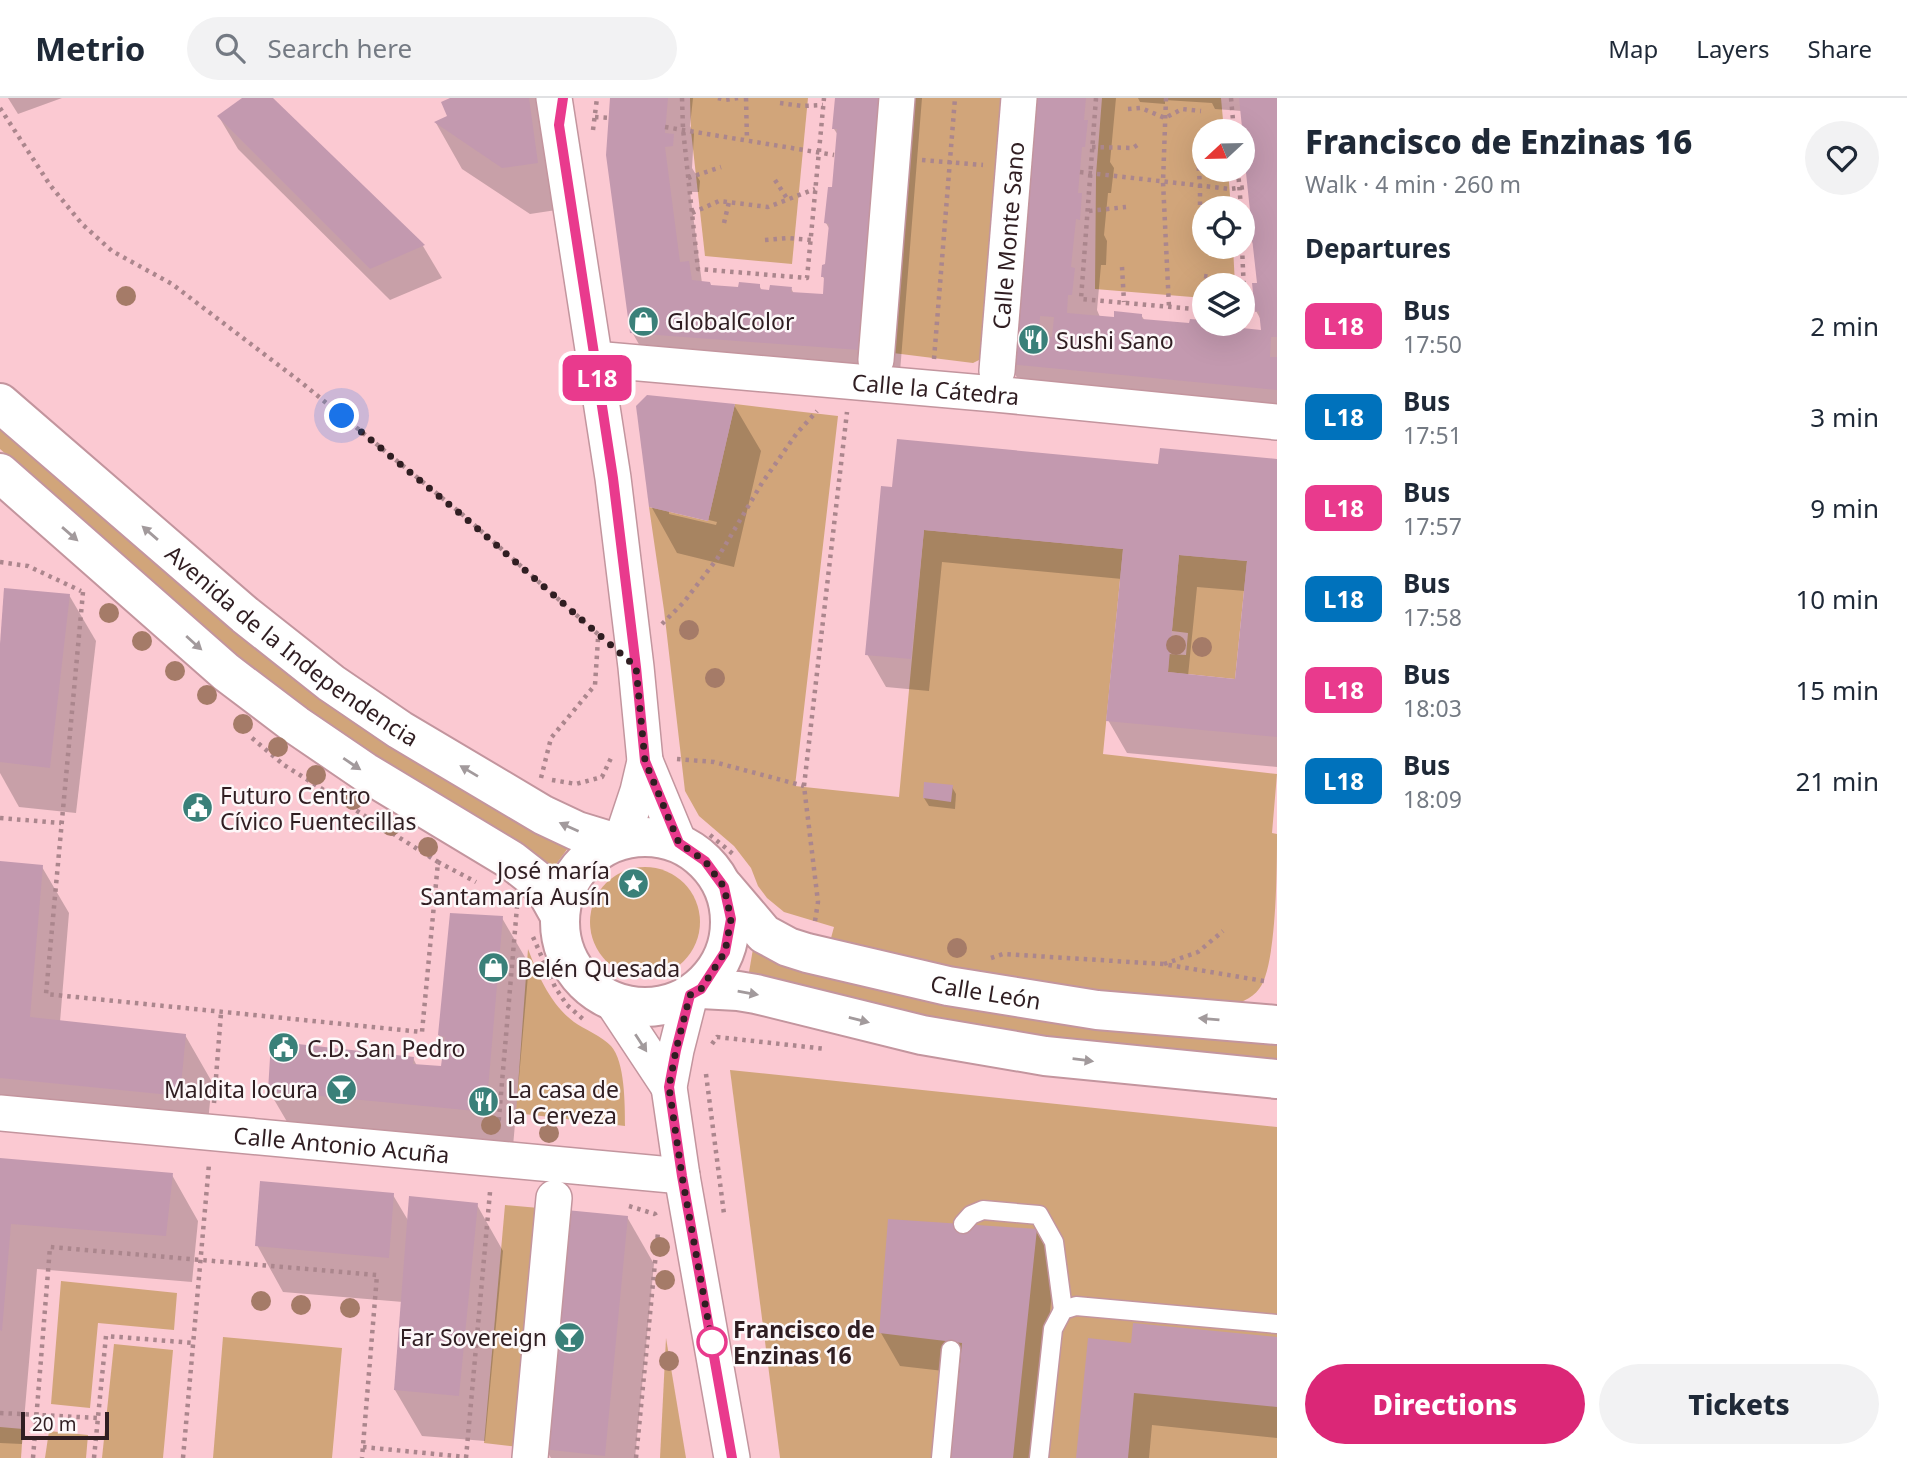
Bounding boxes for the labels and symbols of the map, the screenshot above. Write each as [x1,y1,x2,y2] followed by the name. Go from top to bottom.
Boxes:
[1192,119,1255,182] north arrow
[984,140,1031,331] street label: Calle Monte Sano
[627,304,661,338] shop icon: GlobalColor
[667,305,795,337] place label: GlobalColor
[1016,323,1050,357] restaurant icon: Sushi Sano
[1056,324,1174,356] place label: Sushi Sano
[557,355,637,401] line badge: L18
[851,366,1021,412] street label: Calle la Cátedra
[324,398,359,433] your location
[61,526,79,542] one-way arrow
[141,526,158,541] one-way arrow
[159,537,425,753] street label: Avenida de la Independencia
[185,635,202,651] one-way arrow
[343,757,362,770] one-way arrow
[459,765,478,777] one-way arrow
[220,779,416,837] place label: Futuro Centro Cívico Fuentecillas
[180,791,214,825] public building icon: Futuro Centro Cívico Fuentecillas
[559,821,579,833] one-way arrow
[420,854,610,912] place label: José maría Santamaría Ausín
[616,866,650,900] place icon: José maría Santamaría Ausín
[477,951,511,985] shop icon: Belén Quesada
[517,952,680,984] place label: Belén Quesada
[927,966,1043,1017] street label: Calle León
[737,988,759,999] one-way arrow
[1198,1013,1220,1024] one-way arrow
[848,1015,870,1026] one-way arrow
[267,1031,301,1065] public building icon: C.D. San Pedro
[307,1032,465,1064] place label: C.D. San Pedro
[634,1034,647,1053] one-way arrow
[1072,1055,1094,1066] one-way arrow
[324,1072,358,1106] bar icon: Maldita locura
[164,1073,318,1105] place label: Maldita locura
[507,1073,619,1131] place label: La casa de la Cerveza
[467,1085,501,1119] restaurant icon: La casa de la Cerveza
[232,1119,451,1170] street label: Calle Antonio Acuña
[733,1313,875,1371] place label: Francisco de Enzinas 16
[553,1320,587,1354] bar icon: Far Sovereign
[400,1321,547,1353] place label: Far Sovereign
[697,1327,727,1357] marker: Francisco de Enzinas 16
[21,1409,108,1441] scale bar

